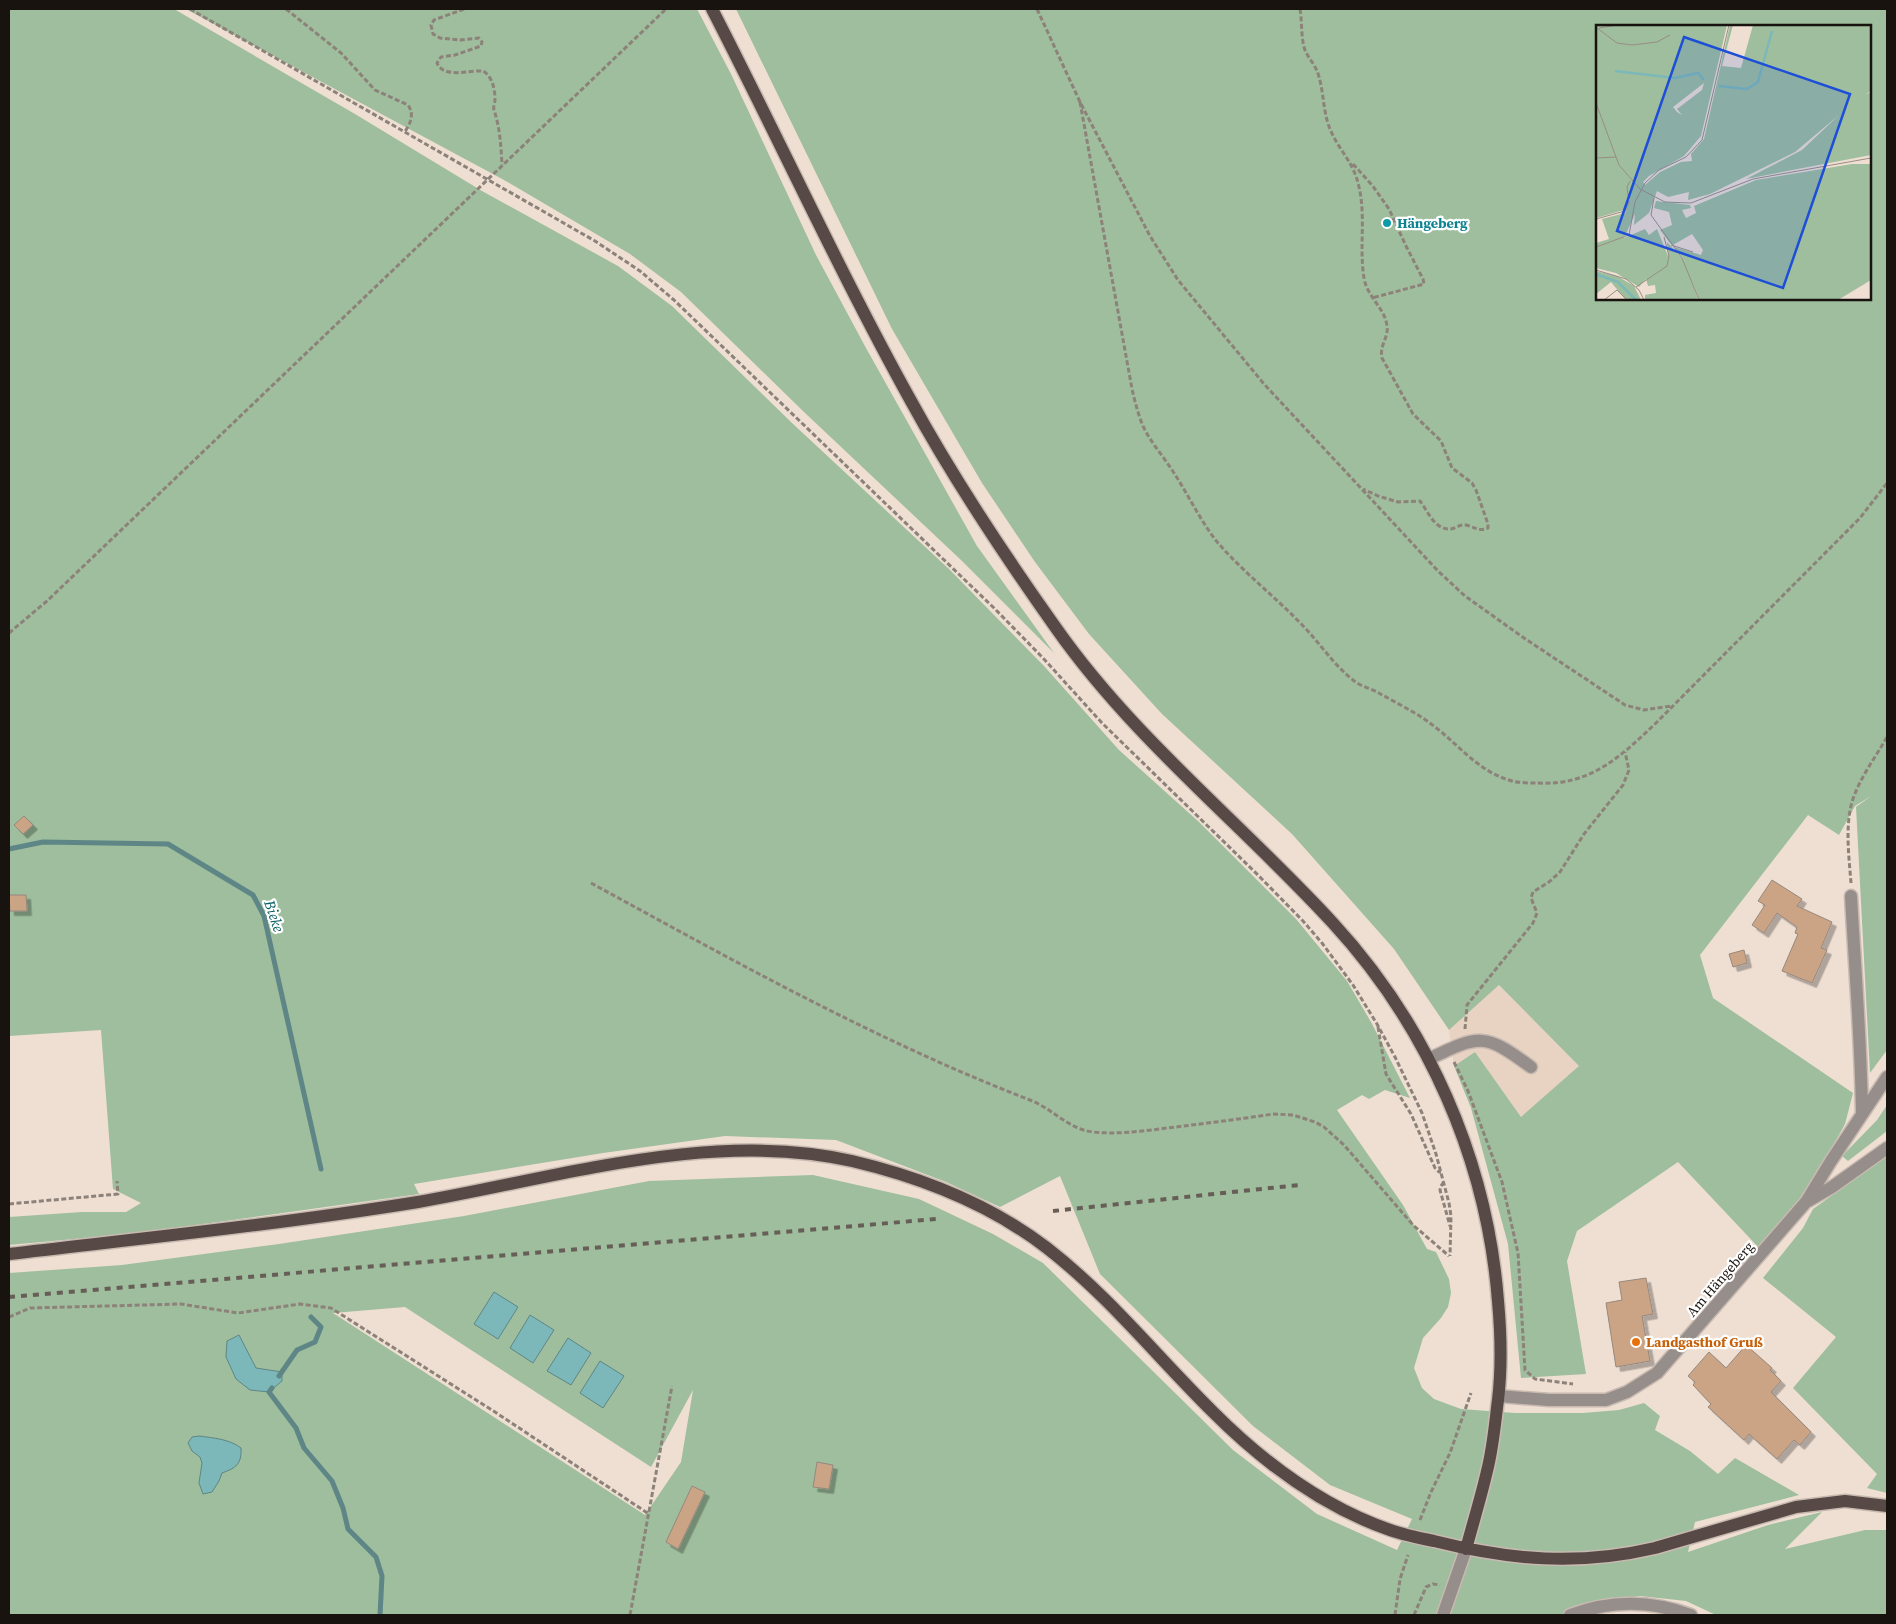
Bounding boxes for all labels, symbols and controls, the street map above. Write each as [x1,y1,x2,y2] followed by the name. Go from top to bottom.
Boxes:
[1596,25,1871,300] inset map
[1397,213,1468,233] place label: Hängeberg
[1381,217,1393,229] marker: Hängeberg
[259,896,290,935] water label: Bieke
[1682,1237,1758,1321] street label: Am Hängeberg
[1646,1332,1764,1352] place label: Landgasthof Gruß
[1630,1336,1642,1348] marker: Landgasthof Gruß

